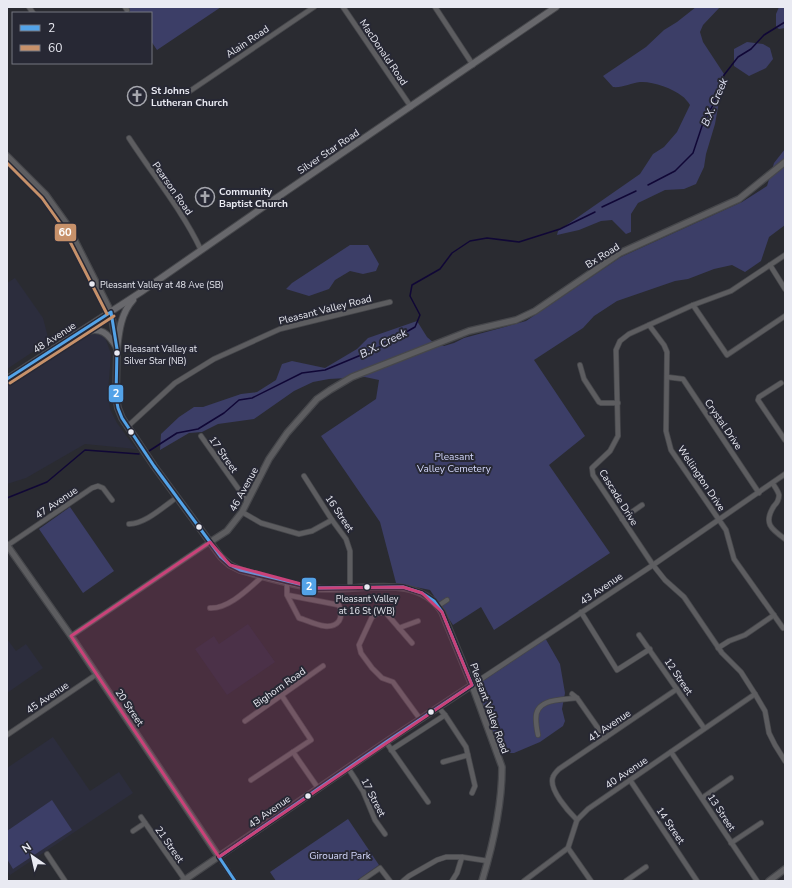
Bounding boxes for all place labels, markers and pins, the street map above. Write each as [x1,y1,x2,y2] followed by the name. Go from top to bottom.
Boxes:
[151,84,228,110] place label: St Johns Lutheran Church
[126,85,148,107] church icon: St Johns Lutheran Church
[219,185,288,211] place label: Community Baptist Church
[194,186,216,208] church icon: Community Baptist Church
[87,279,97,289] marker: Pleasant Valley at 48 Ave (SB)
[100,279,224,291] place label: Pleasant Valley at 48 Ave (SB)
[124,343,198,367] place label: Pleasant Valley at Silver Star (NB)
[112,348,122,358] marker: Pleasant Valley at Silver Star (NB)
[126,427,136,437] unlabelled marker
[194,522,204,532] unlabelled marker
[362,582,372,592] marker: Pleasant Valley at 16 St (WB)
[336,593,399,617] place label: Pleasant Valley at 16 St (WB)
[426,707,436,717] unlabelled marker
[303,791,313,801] unlabelled marker

